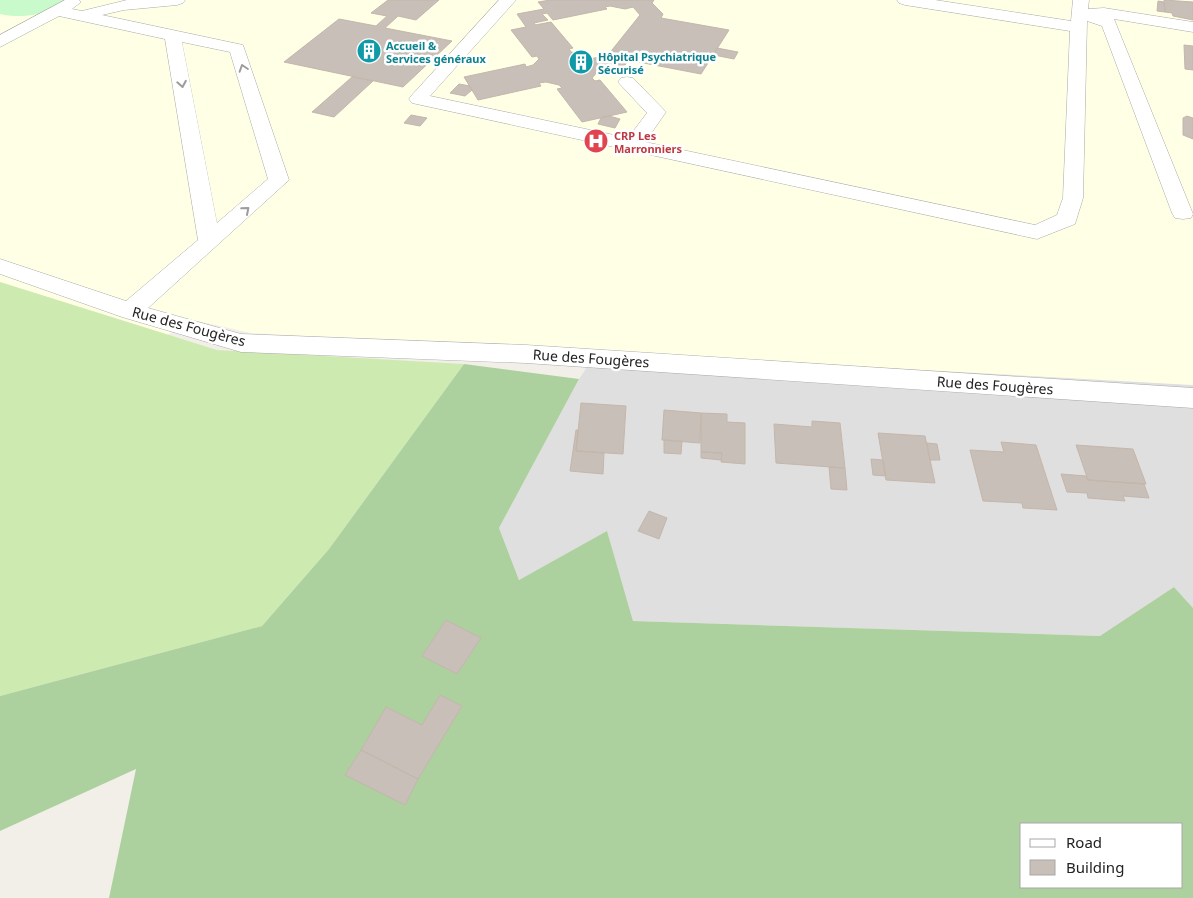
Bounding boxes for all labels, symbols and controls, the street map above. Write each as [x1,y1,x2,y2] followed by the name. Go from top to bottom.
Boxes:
[356,38,382,64] building icon: Accueil & Services généraux
[386,38,486,66] place label: Accueil & Services généraux
[568,49,594,75] building icon: Hôpital Psychiatrique Sécurisé
[598,49,716,77] place label: Hôpital Psychiatrique Sécurisé
[239,64,249,73] one-way arrow
[176,79,186,88] one-way arrow
[583,128,609,154] hospital icon: CRP Les Marronniers
[614,128,683,156] place label: CRP Les Marronniers
[241,207,250,216] one-way arrow
[130,302,248,350] street label: Rue des Fougères
[532,344,650,372] street label: Rue des Fougères
[936,371,1054,399] street label: Rue des Fougères
[1020,823,1183,888] legend
[1066,832,1102,852] text: Road
[1066,857,1124,877] text: Building

